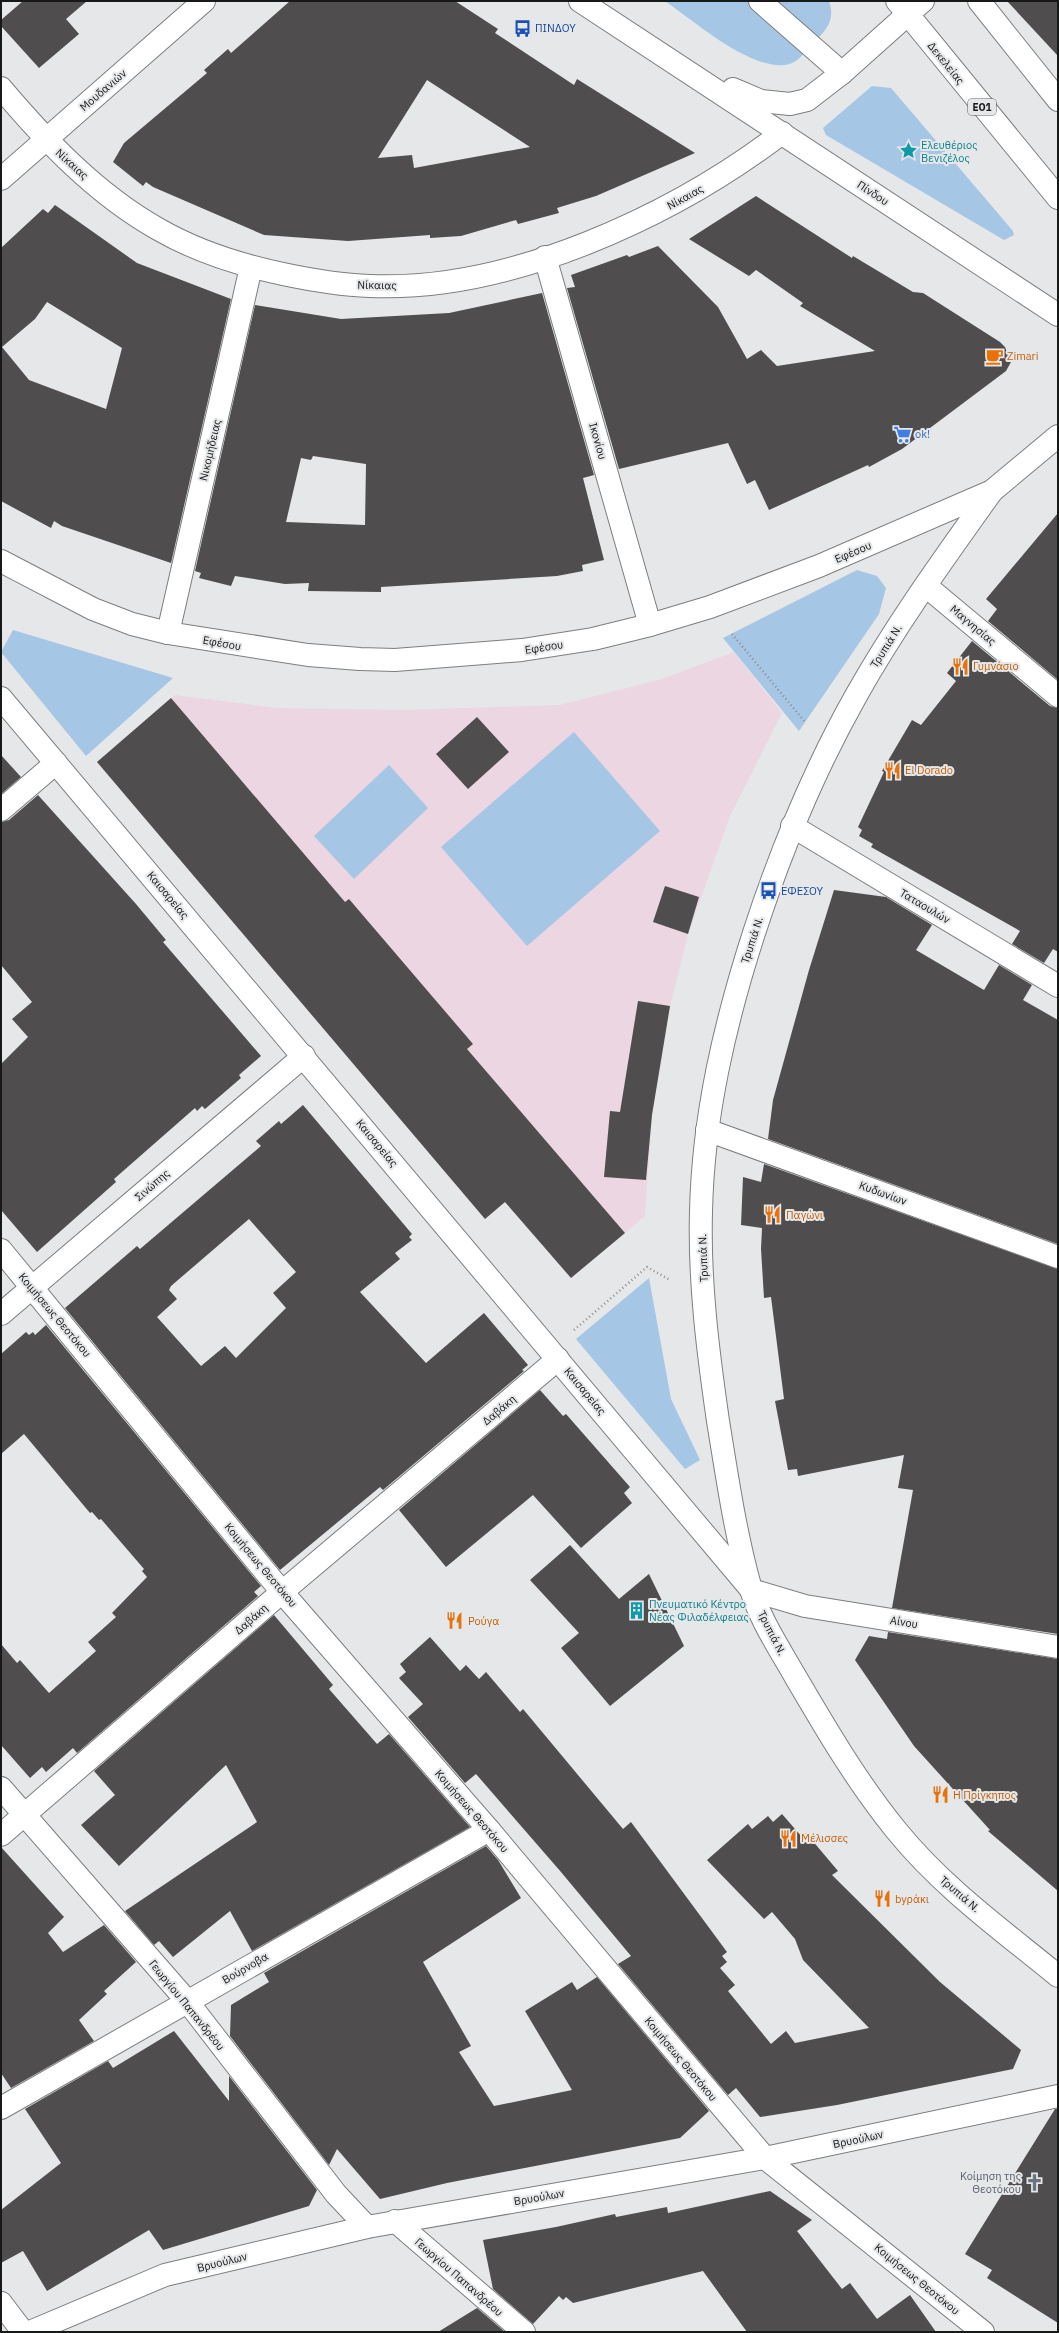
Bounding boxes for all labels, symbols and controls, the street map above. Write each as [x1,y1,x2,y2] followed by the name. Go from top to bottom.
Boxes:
[512,18,532,38] bus stop icon: ΠΙΝΔΟΥ
[535,21,576,35] place label: ΠΙΝΔΟΥ
[925,39,967,87] street label: Δεκελείας
[77,66,129,114] street label: Μουδανιών
[968,99,996,115] road number: ΕΟ1
[921,138,978,165] place label: Ελευθέριος Βενιζέλος
[898,141,918,161] place icon: Ελευθέριος Βενιζέλος
[53,146,91,182] street label: Νίκαιας
[855,178,891,208] street label: Πίνδου
[664,181,706,213] street label: Νίκαιας
[357,278,397,292] street label: Νίκαιας
[984,346,1004,366] cafe icon: Zimari
[1007,349,1038,363] place label: Zimari
[196,418,224,482] street label: Νικομήδειας
[586,421,610,461] street label: Ικονίου
[892,424,912,444] supermarket icon: ok!
[915,427,930,441] place label: ok!
[832,538,874,566] street label: Εφέσου
[947,602,999,648] street label: Μαγνησίας
[867,622,905,670] street label: Τρυπιά Ν.
[202,633,242,653] street label: Εφέσου
[524,637,564,657] street label: Εφέσου
[950,656,970,676] restaurant icon: Γυμνάσιο
[973,659,1019,673] place label: Γυμνάσιο
[882,760,902,780] restaurant icon: El Dorado
[905,763,953,777] place label: El Dorado
[144,868,192,922] street label: Καισαρείας
[758,881,778,901] bus stop icon: ΕΦΕΣΟΥ
[781,884,823,898] place label: ΕΦΕΣΟΥ
[897,886,953,927] street label: Ταταουλών
[738,915,766,965] street label: Τρυπιά Ν.
[353,1116,401,1170] street label: Καισαρείας
[132,1166,172,1204] street label: Σινώπης
[857,1178,909,1208] street label: Κυδωνίων
[763,1205,783,1225] restaurant icon: Παγώνι
[786,1208,823,1222] place label: Παγώνι
[695,1234,711,1282] street label: Τρυπιά Ν.
[16,1270,94,1360] street label: Κοιμήσεως Θεοτόκου
[561,1364,609,1418] street label: Καισαρείας
[479,1392,519,1428] street label: Δαβάκη
[222,1520,300,1610] street label: Κοιμήσεως Θεοτόκου
[649,1597,749,1624] place label: Πνευματικό Κέντρο Νέας Φιλαδέλφειας
[626,1600,646,1620] building icon: Πνευματικό Κέντρο Νέας Φιλαδέλφειας
[231,1601,271,1637] street label: Δαβάκη
[755,1608,789,1658] street label: Τρυπιά Ν.
[445,1611,465,1631] restaurant icon: Ρούγα
[889,1613,919,1631] street label: Αίνου
[468,1614,499,1628] place label: Ρούγα
[432,1767,512,1855] street label: Κοιμήσεως Θεοτόκου
[930,1785,950,1805] restaurant icon: Η Πρίγκηπος
[953,1788,1016,1802] place label: Η Πρίγκηπος
[778,1828,798,1848] restaurant icon: Μέλισσες
[801,1831,848,1845] place label: Μέλισσες
[937,1873,983,1915] street label: Τρυπιά Ν.
[872,1889,892,1909] restaurant icon: byράκι
[895,1892,929,1906] place label: byράκι
[219,1949,271,1987] street label: Βούρνοβα
[146,1957,228,2053] street label: Γεωργίου Παπανδρέου
[642,2014,720,2104] street label: Κοιμήσεως Θεοτόκου
[832,2127,885,2151] street label: Βρυούλων
[960,2169,1021,2196] place label: Κοίμηση της Θεοτόκου
[1024,2172,1044,2192] church icon: Κοίμηση της Θεοτόκου
[513,2186,566,2208] street label: Βρυούλων
[412,2235,506,2319] street label: Γεωργίου Παπανδρέου
[872,2240,962,2318] street label: Κοιμήσεως Θεοτόκου
[196,2249,249,2275] street label: Βρυούλων

